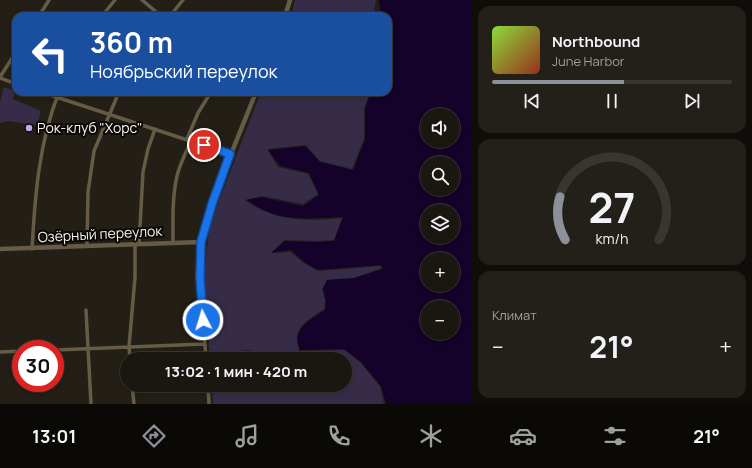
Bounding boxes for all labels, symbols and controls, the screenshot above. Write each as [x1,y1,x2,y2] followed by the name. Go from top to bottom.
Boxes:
[90,23,173,61] text: 360 m
[24,28,76,80] icon: left
[552,31,640,52] text: Northbound
[552,52,625,70] text: June Harbor
[90,59,278,83] text: Ноябрьский переулок
[521,90,543,112] icon: previous
[601,90,623,112] icon: pause
[681,90,703,112] icon: next
[420,108,460,340] map controls
[420,108,460,148] button: sound
[37,118,143,137] place label: Рок-клуб "Хорс"
[24,123,34,133] marker: Рок-клуб "Хорс"
[187,128,221,162] pin
[193,134,215,156] icon: arrive
[420,156,460,196] button: search
[589,179,635,235] text: 27
[420,204,460,244] button: layers
[37,221,164,246] street label: Озёрный переулок
[595,229,629,248] text: km/h
[420,252,460,292] button: +
[182,299,224,341] position arrow
[420,300,460,340] button: −
[492,306,537,324] text: Климат
[589,326,634,367] text: 21°
[492,332,504,362] text: −
[719,332,732,362] text: +
[12,340,64,392] speed limit sign: 30
[165,361,307,382] text: 13:02 · 1 мин · 420 m
[140,422,168,450] icon: directions
[233,422,261,450] icon: music
[325,422,353,450] icon: phone
[417,422,445,450] icon: climate
[509,422,537,450] icon: car
[601,422,629,450] icon: filters
[32,424,76,448] text: 13:01
[693,424,720,448] text: 21°

